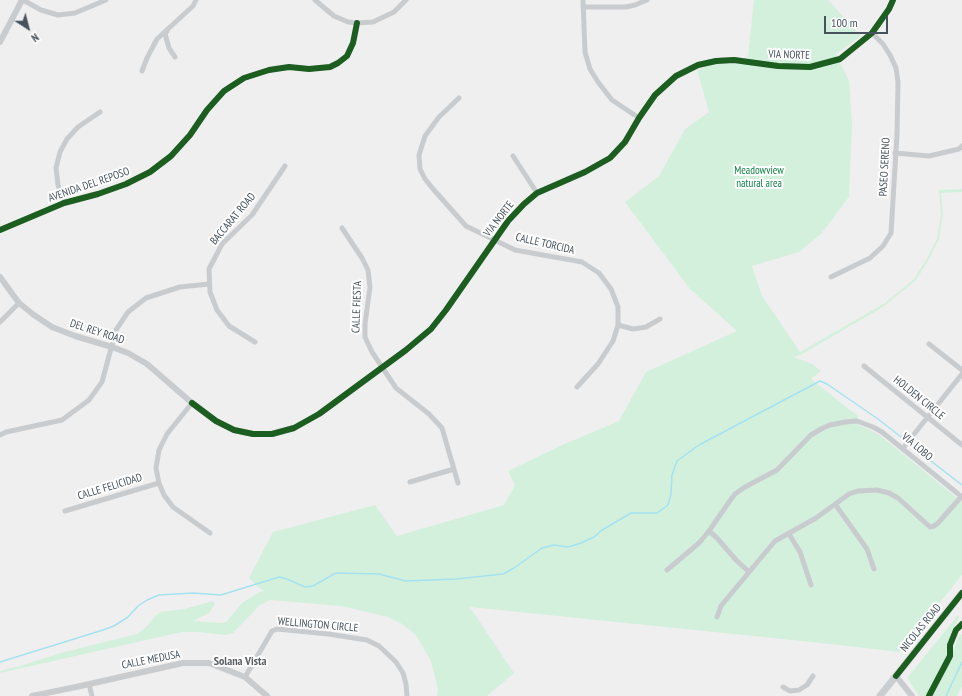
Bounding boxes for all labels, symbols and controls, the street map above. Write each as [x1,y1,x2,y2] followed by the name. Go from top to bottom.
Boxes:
[8,8,48,48] north arrow
[826,8,890,34] scale bar
[831,15,858,30] text: 100 m
[29,30,42,45] text: N
[768,48,810,62] street label: VIA NORTE
[877,137,893,197] street label: PASEO SERENO
[734,164,784,190] park label: Meadowview natural area
[47,165,131,205] street label: AVENIDA DEL REPOSO
[208,190,258,248] street label: BACCARAT ROAD
[481,199,517,239] street label: VIA NORTE
[514,231,576,257] street label: CALLE TORCIDA
[349,281,365,333] street label: CALLE FIESTA
[68,317,126,347] street label: DEL REY ROAD
[891,373,947,423] street label: HOLDEN CIRCLE
[899,430,935,464] street label: VIA LOBO
[76,471,144,503] street label: CALLE FELICIDAD
[898,601,944,655] street label: NICOLAS ROAD
[277,615,359,635] street label: WELLINGTON CIRCLE
[121,648,181,672] street label: CALLE MEDUSA
[214,655,266,669] district label: Solana Vista

